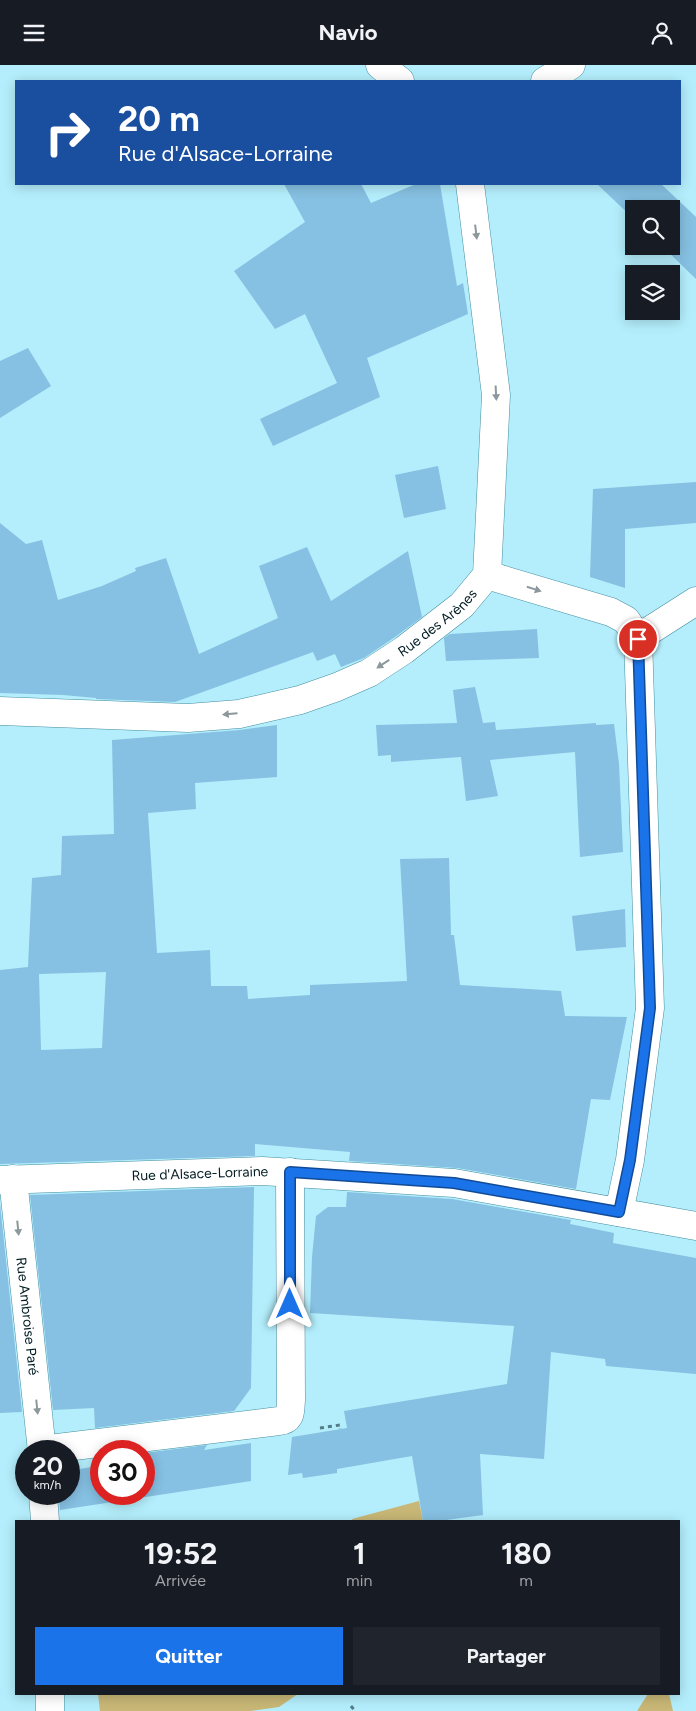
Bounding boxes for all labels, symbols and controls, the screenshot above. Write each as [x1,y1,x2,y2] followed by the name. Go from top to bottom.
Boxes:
[20,19,48,47] icon: menu
[318,19,378,46] text: Navio
[648,19,676,47] icon: person
[118,98,200,140] text: 20 m
[35,100,100,165] icon: right
[118,140,333,167] text: Rue d'Alsace-Lorraine
[625,200,680,320] map controls
[625,200,680,255] button: search
[472,224,480,240] one-way arrow
[625,265,680,320] button: layers
[492,386,500,402] one-way arrow
[395,585,480,660] street label: Rue des Arènes
[526,586,541,594] one-way arrow
[617,618,659,660] pin
[624,625,652,653] icon: arrive
[376,659,390,669] one-way arrow
[221,711,237,719] one-way arrow
[131,1162,269,1184] street label: Rue d'Alsace-Lorraine
[14,1220,22,1236] one-way arrow
[13,1256,42,1376] street label: Rue Ambroise Paré
[263,1277,315,1329] position arrow
[33,1399,41,1415] one-way arrow
[90,1440,155,1505] speed limit sign: 30
[32,1451,63,1481] text: 20
[34,1478,61,1492] text: km/h
[144,1535,217,1572] text: 19:52
[353,1535,366,1572] text: 1
[501,1535,551,1572] text: 180
[155,1571,206,1590] text: Arrivée
[346,1571,372,1590] text: min
[519,1571,533,1590] text: m
[35,1627,343,1685] button: Quitter
[353,1627,660,1685] button: Partager

